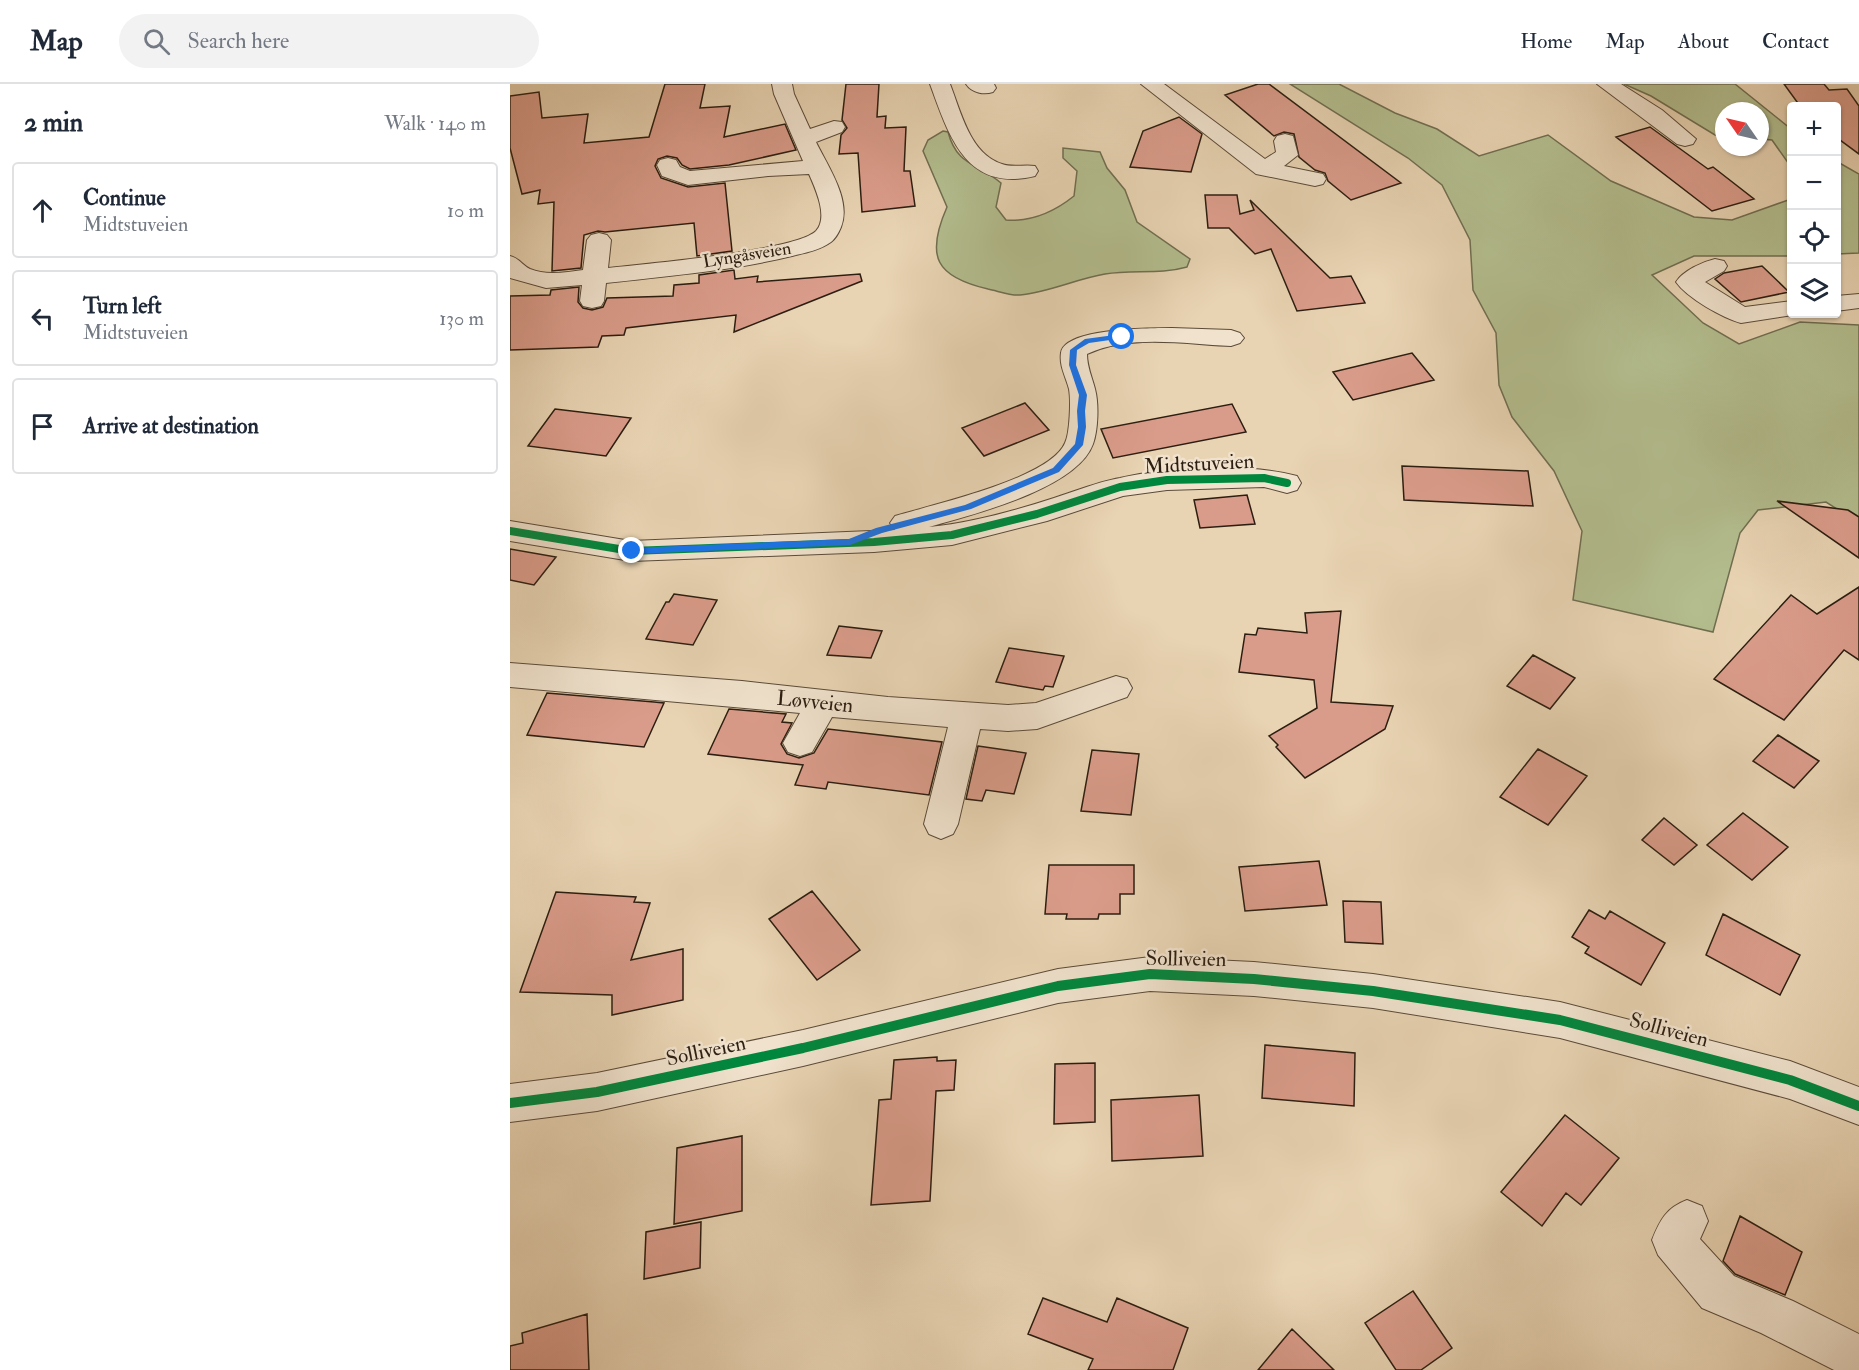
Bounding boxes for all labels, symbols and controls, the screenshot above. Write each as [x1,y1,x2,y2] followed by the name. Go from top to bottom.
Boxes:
[119,14,539,68] search box
[30,24,83,59] text: Map
[140,25,173,58] icon: search
[188,27,289,55] text: Search here
[1520,28,1572,55] text: Home
[1605,28,1645,55] text: Map
[1678,28,1729,55] text: About
[1762,28,1829,55] text: Contact
[1715,102,1769,156] north arrow
[1787,102,1841,318] map controls
[1787,102,1841,156] button: +
[24,107,83,139] text: 2 min
[384,111,486,136] text: Walk · 140 m
[1787,156,1841,210] button: −
[83,184,166,212] text: Continue
[26,194,59,227] icon: ahead
[447,198,484,223] text: 10 m
[1787,210,1841,264] button: locate
[83,212,188,237] text: Midtstuveien
[701,237,793,273] street label: Lyngåsveien
[1787,264,1841,318] button: layers
[83,292,162,320] text: Turn left
[26,302,59,335] icon: left
[439,306,484,331] text: 130 m
[83,320,188,345] text: Midtstuveien
[1108,323,1134,349] route start
[26,410,59,443] icon: arrive
[83,412,259,440] text: Arrive at destination
[1143,448,1255,480] street label: Midtstuveien
[618,537,644,563] route end
[775,685,855,719] street label: Løvveien
[1145,945,1227,973] street label: Solliveien
[1627,1007,1712,1054] street label: Solliveien
[664,1029,748,1073] street label: Solliveien

